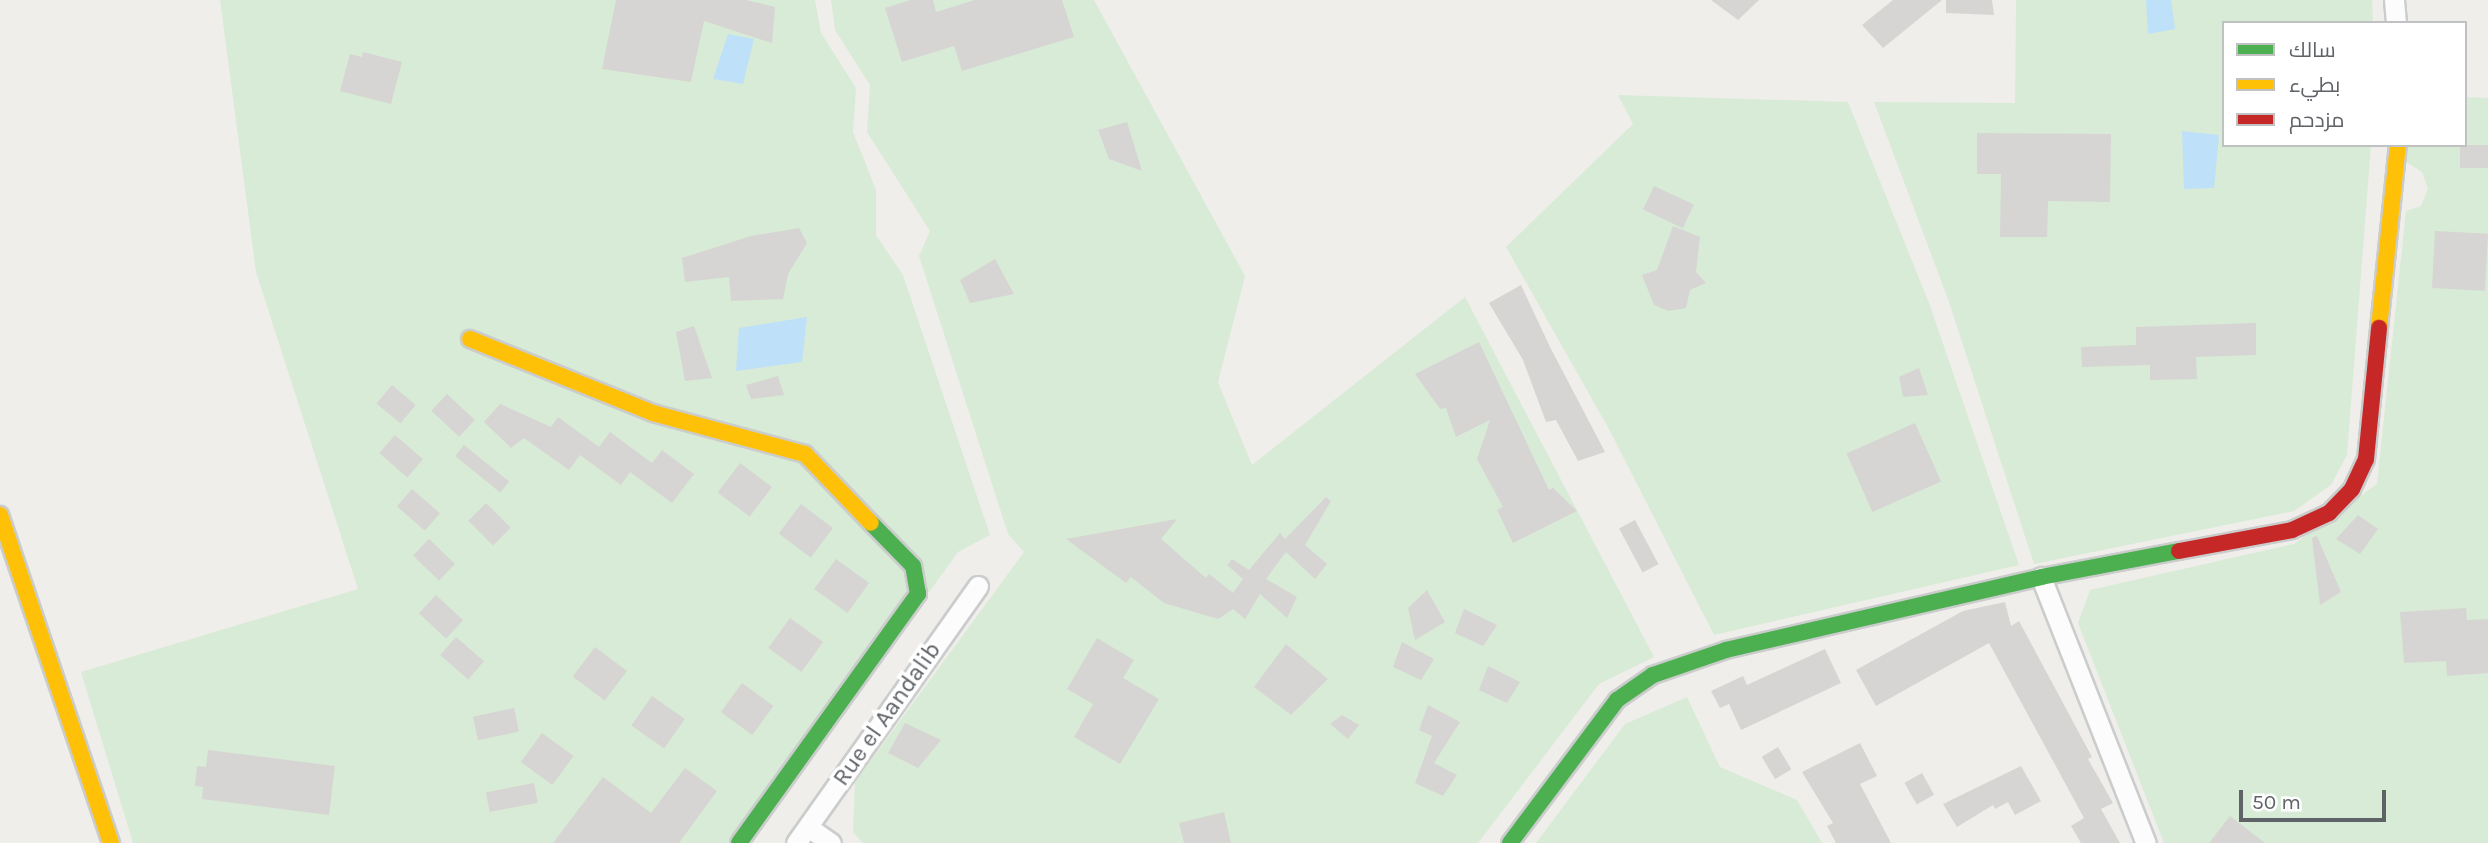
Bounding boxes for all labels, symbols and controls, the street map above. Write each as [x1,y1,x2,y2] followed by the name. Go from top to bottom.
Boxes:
[2222,21,2467,147] legend
[2289,38,2336,62] text: سالك
[2289,73,2340,97] text: بطيء
[2289,108,2344,132] text: مزدحم
[827,637,947,791] street label: Rue el Aandalib
[2243,776,2390,820] scale bar
[2252,790,2301,814] text: 50 m

